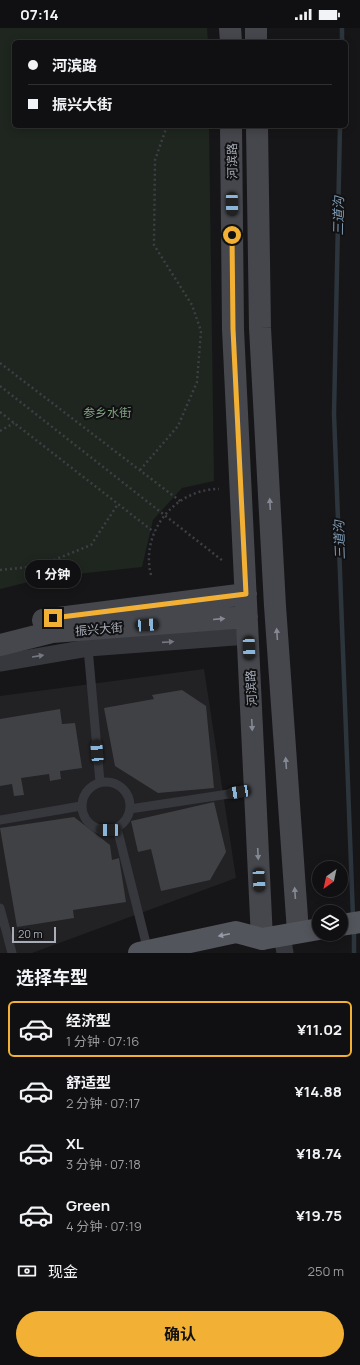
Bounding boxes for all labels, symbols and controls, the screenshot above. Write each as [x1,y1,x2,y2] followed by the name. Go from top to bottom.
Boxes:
[20,4,59,25] text: 07:14
[52,55,97,76] text: 河滨路
[52,94,112,115] text: 振兴大街
[223,143,241,179] street label: 河滨路
[226,192,238,216] car
[329,194,347,236] water label: 三道沟
[223,226,241,244] route start
[83,404,131,421] park label: 参乡水街
[266,498,273,510] one-way arrow
[329,518,349,560] water label: 三道沟
[25,560,81,588] callout: 1 分钟
[36,565,70,583] text: 1 分钟
[44,609,62,627] route end
[213,616,225,623] one-way arrow
[74,618,124,640] street label: 振兴大街
[135,618,159,632] car
[273,628,280,640] one-way arrow
[243,636,255,660] car
[162,639,174,646] one-way arrow
[32,653,44,659] one-way arrow
[242,670,260,706] street label: 河滨路
[249,718,256,731] one-way arrow
[90,740,104,764] car
[283,757,290,769] one-way arrow
[226,784,252,800] car
[97,824,121,836] car
[255,848,261,861] one-way arrow
[312,861,348,897] north arrow
[312,861,348,941] map controls
[252,868,266,892] car
[292,887,299,899] one-way arrow
[312,905,348,941] button: layers
[12,925,56,944] scale bar
[18,926,43,941] text: 20 m
[218,932,230,938] one-way arrow
[16,965,88,989] text: 选择车型
[66,1010,111,1031] text: 经济型
[18,1011,54,1047] icon: car
[297,1019,342,1040] text: ¥11.02
[66,1032,139,1050] text: 1 分钟 · 07:16
[66,1072,111,1093] text: 舒适型
[18,1073,54,1109] icon: car
[295,1081,342,1102] text: ¥14.88
[66,1094,140,1112] text: 2 分钟 · 07:17
[66,1133,84,1154] text: XL
[18,1135,54,1171] icon: car
[296,1143,342,1164] text: ¥18.74
[66,1155,141,1173] text: 3 分钟 · 07:18
[66,1195,110,1216] text: Green
[18,1197,54,1233] icon: car
[296,1205,342,1226] text: ¥19.75
[66,1217,142,1235] text: 4 分钟 · 07:19
[16,1260,38,1282] icon: cash
[48,1261,78,1282] text: 现金
[308,1262,344,1280] text: 250 m
[16,1311,344,1357] button: 确认

